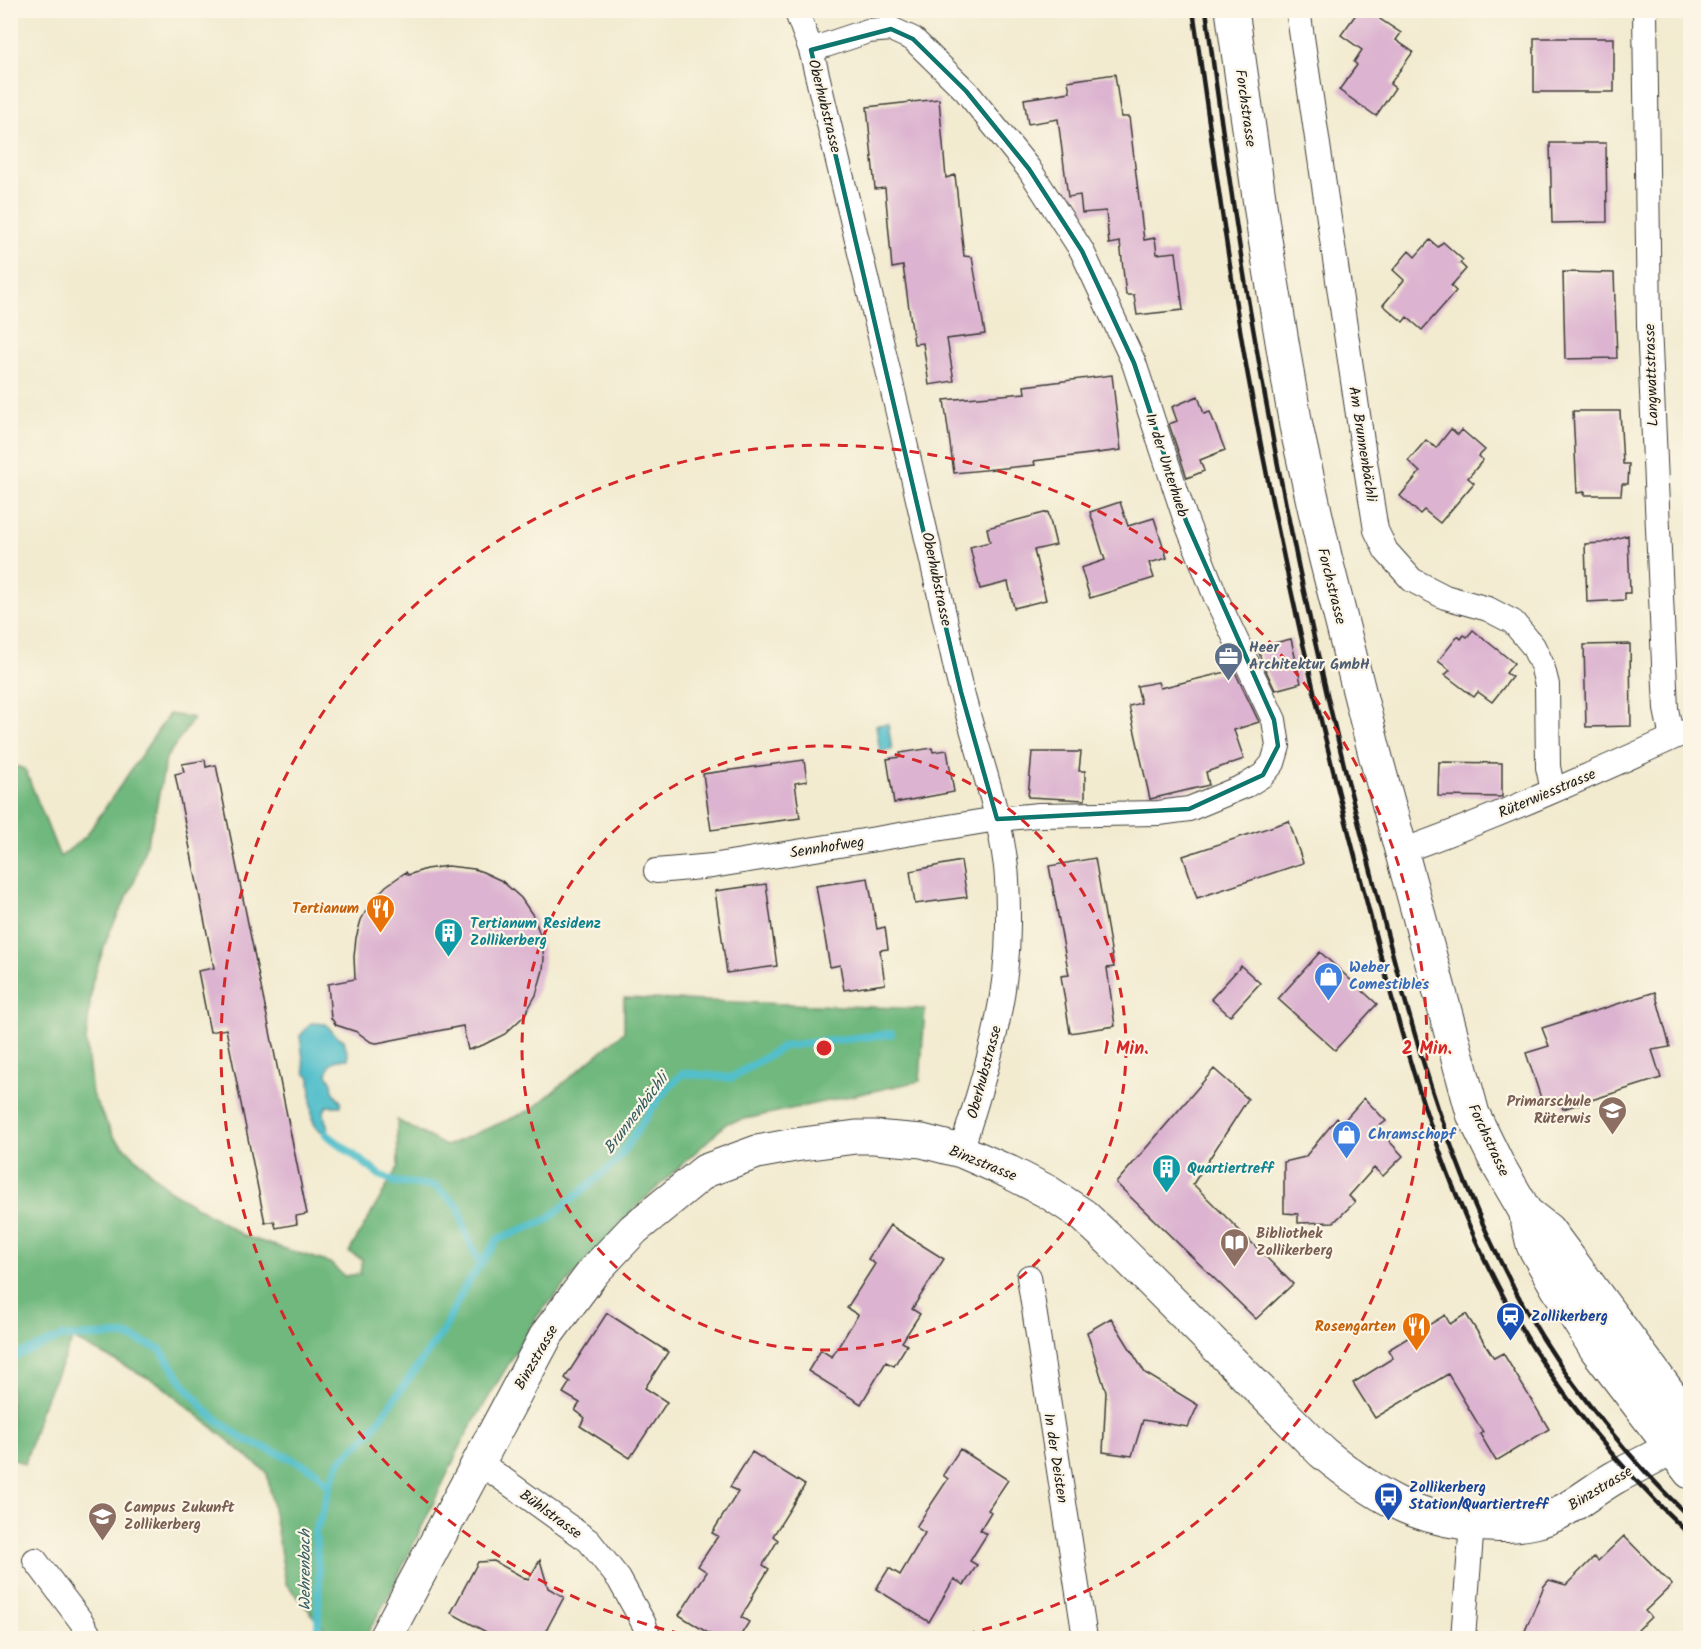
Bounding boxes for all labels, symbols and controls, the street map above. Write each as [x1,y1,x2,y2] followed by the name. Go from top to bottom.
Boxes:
[801,57,847,156] street label: Oberhubstrasse
[1228,68,1262,149] street label: Forchstrasse
[1638,323,1666,427] street label: Langwattstrasse
[1341,385,1383,505] street label: Am Brunnenbächli
[1138,410,1194,521] street label: In der Unterhueb
[914,530,958,629] street label: Oberhubstrasse
[1310,545,1352,627] street label: Forchstrasse
[1249,636,1370,677] place label: Heer Architektur GmbH
[1212,640,1244,682] office icon: Heer Architektur GmbH
[1495,762,1600,825] street label: Rüterwiesstrasse
[788,830,866,866] street label: Sennhofweg
[364,892,396,934] restaurant icon: Tertianum
[292,897,359,921] place label: Tertianum
[470,912,601,953] place label: Tertianum Residenz Zollikerberg
[433,916,465,958] building icon: Tertianum Residenz Zollikerberg
[1349,956,1429,997] place label: Weber Comestibles
[1312,960,1344,1002] shop icon: Weber Comestibles
[961,1023,1009,1122] street label: Oberhubstrasse
[1104,1035,1148,1064] text: 1 Min.
[1402,1035,1452,1064] text: 2 Min.
[814,1038,834,1058] centre of rings
[598,1066,677,1160] water label: Brunnenbächli
[1507,1090,1592,1131] place label: Primarschule Rüterwis
[1596,1094,1628,1136] school or university icon: Primarschule Rüterwis
[1461,1100,1516,1181] street label: Forchstrasse
[1331,1118,1363,1160] shop icon: Chramschopf
[1368,1123,1457,1147] place label: Chramschopf
[945,1139,1020,1189] street label: Binzstrasse
[1150,1152,1182,1194] building icon: Quartiertreff
[1187,1157,1275,1181] place label: Quartiertreff
[1256,1222,1333,1263] place label: Bibliothek Zollikerberg
[1219,1226,1251,1268] library icon: Bibliothek Zollikerberg
[1494,1300,1526,1342] station icon: Zollikerberg
[1531,1305,1608,1329] place label: Zollikerberg
[1401,1310,1433,1352] restaurant icon: Rosengarten
[1315,1315,1396,1339] place label: Rosengarten
[509,1320,565,1394] street label: Binzstrasse
[1036,1411,1074,1505] street label: In der Deisten
[1564,1460,1638,1518] street label: Binzstrasse
[1409,1476,1549,1517] place label: Zollikerberg Station/Quartiertreff
[1372,1480,1404,1522] bus stop icon: Zollikerberg Station/Quartiertreff
[514,1484,587,1546] street label: Bühlstrasse
[124,1496,235,1537] place label: Campus Zukunft Zollikerberg
[87,1500,119,1542] school or university icon: Campus Zukunft Zollikerberg
[293,1528,318,1610] water label: Wehrenbach

